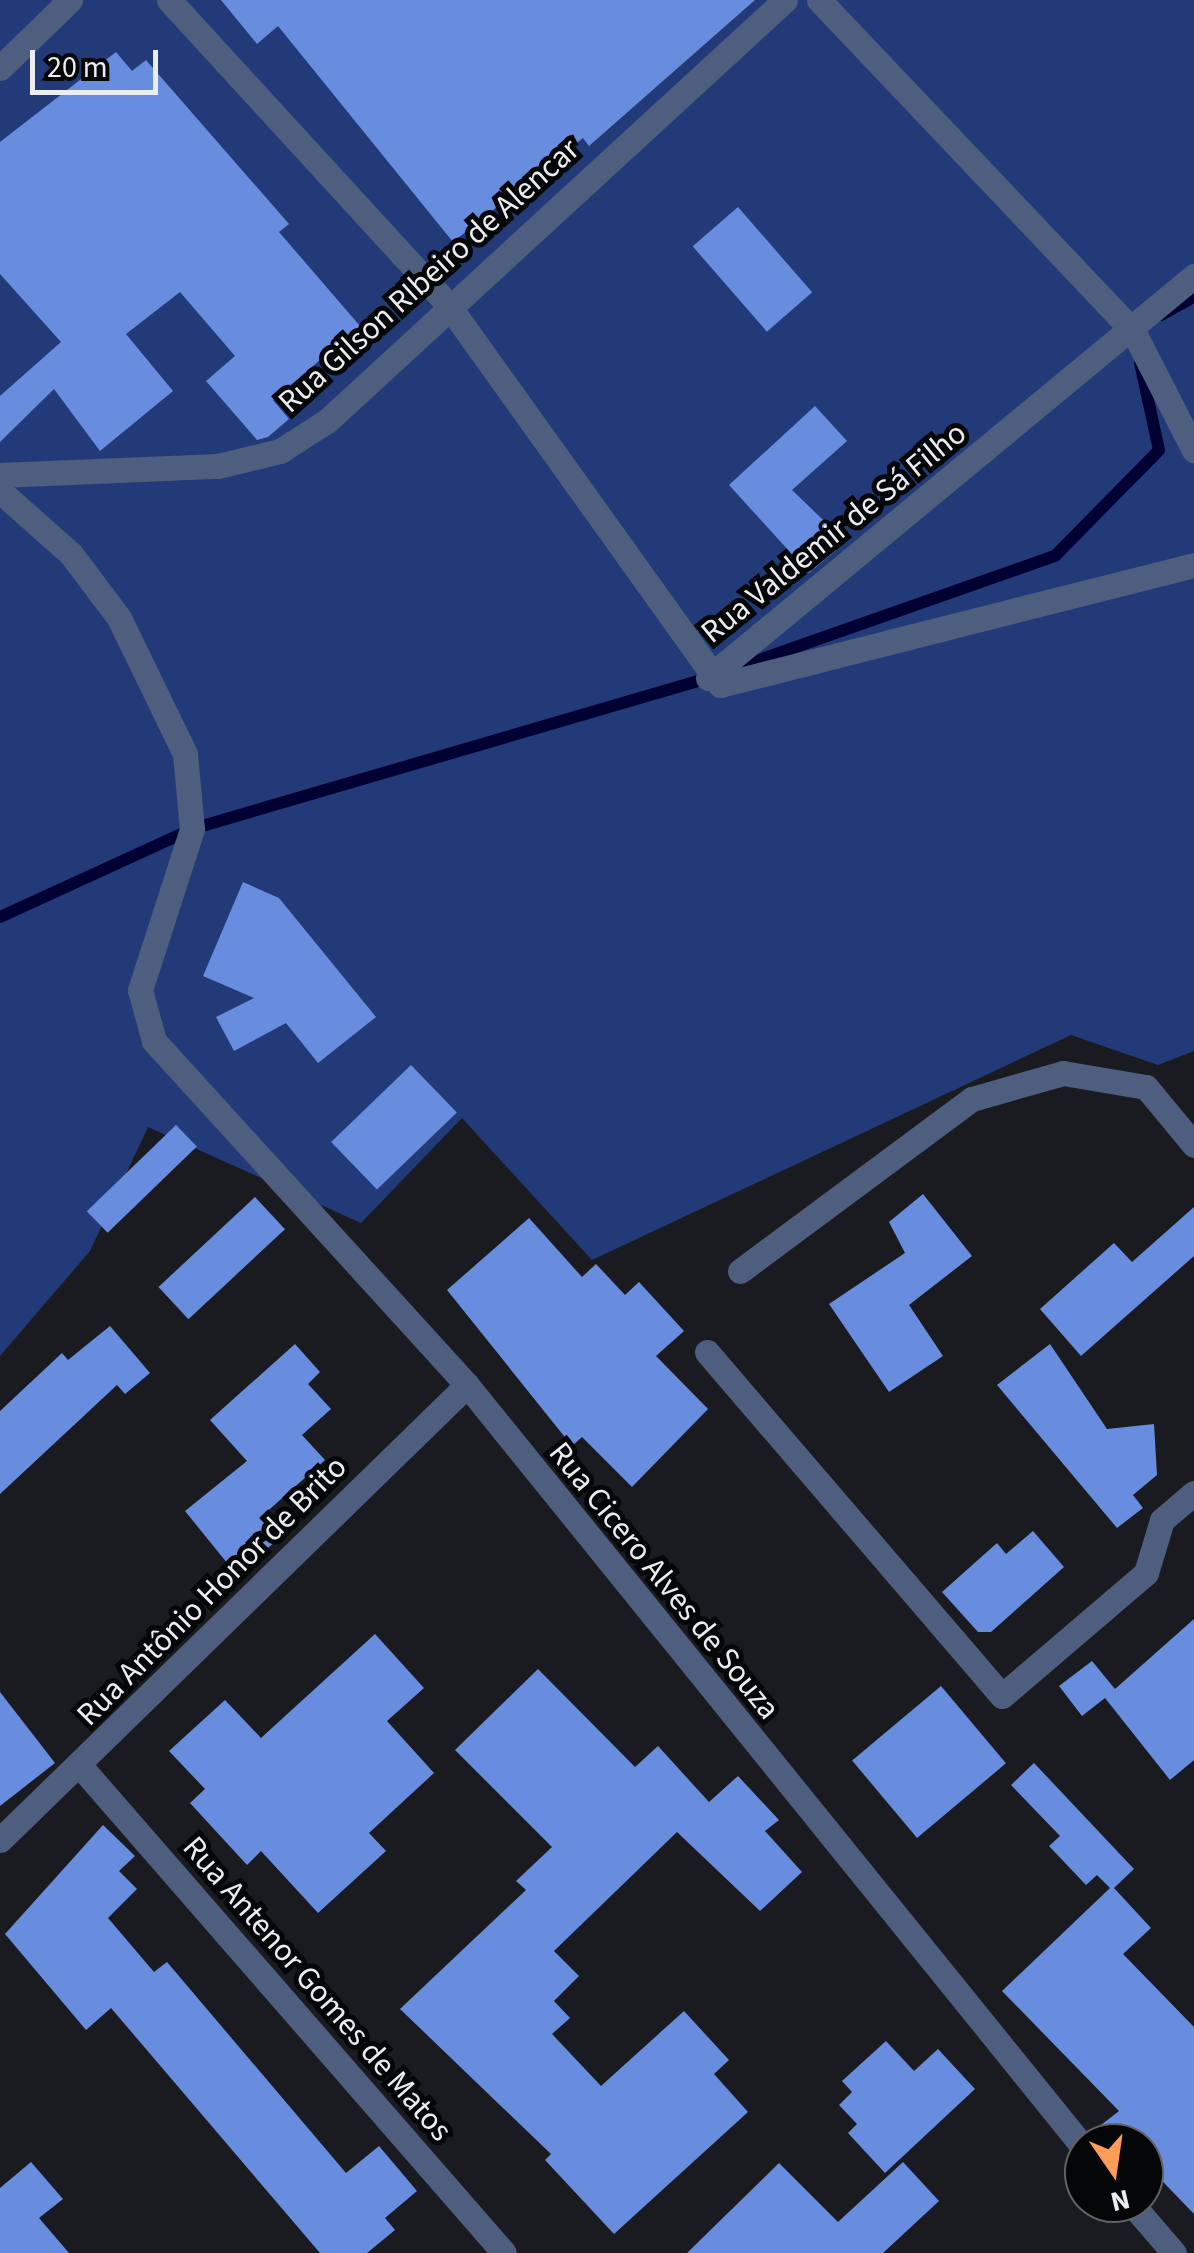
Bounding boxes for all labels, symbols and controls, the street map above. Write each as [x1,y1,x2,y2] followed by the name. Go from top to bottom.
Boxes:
[35,30,162,92] scale bar
[47,46,108,89] text: 20 m
[271,131,587,421] street label: Rua Gilson RIbeiro de Alencar
[694,414,974,652] street label: Rua Valdemir de Sá Filho
[540,1435,788,1727] street label: Rua Cicero Alves de Souza
[69,1448,355,1734] street label: Rua Antônio Honor de Brito
[174,1829,460,2149] street label: Rua Antenor Gomes de Matos
[1064,2123,1164,2223] north arrow
[1107,2179,1134,2222] text: N

